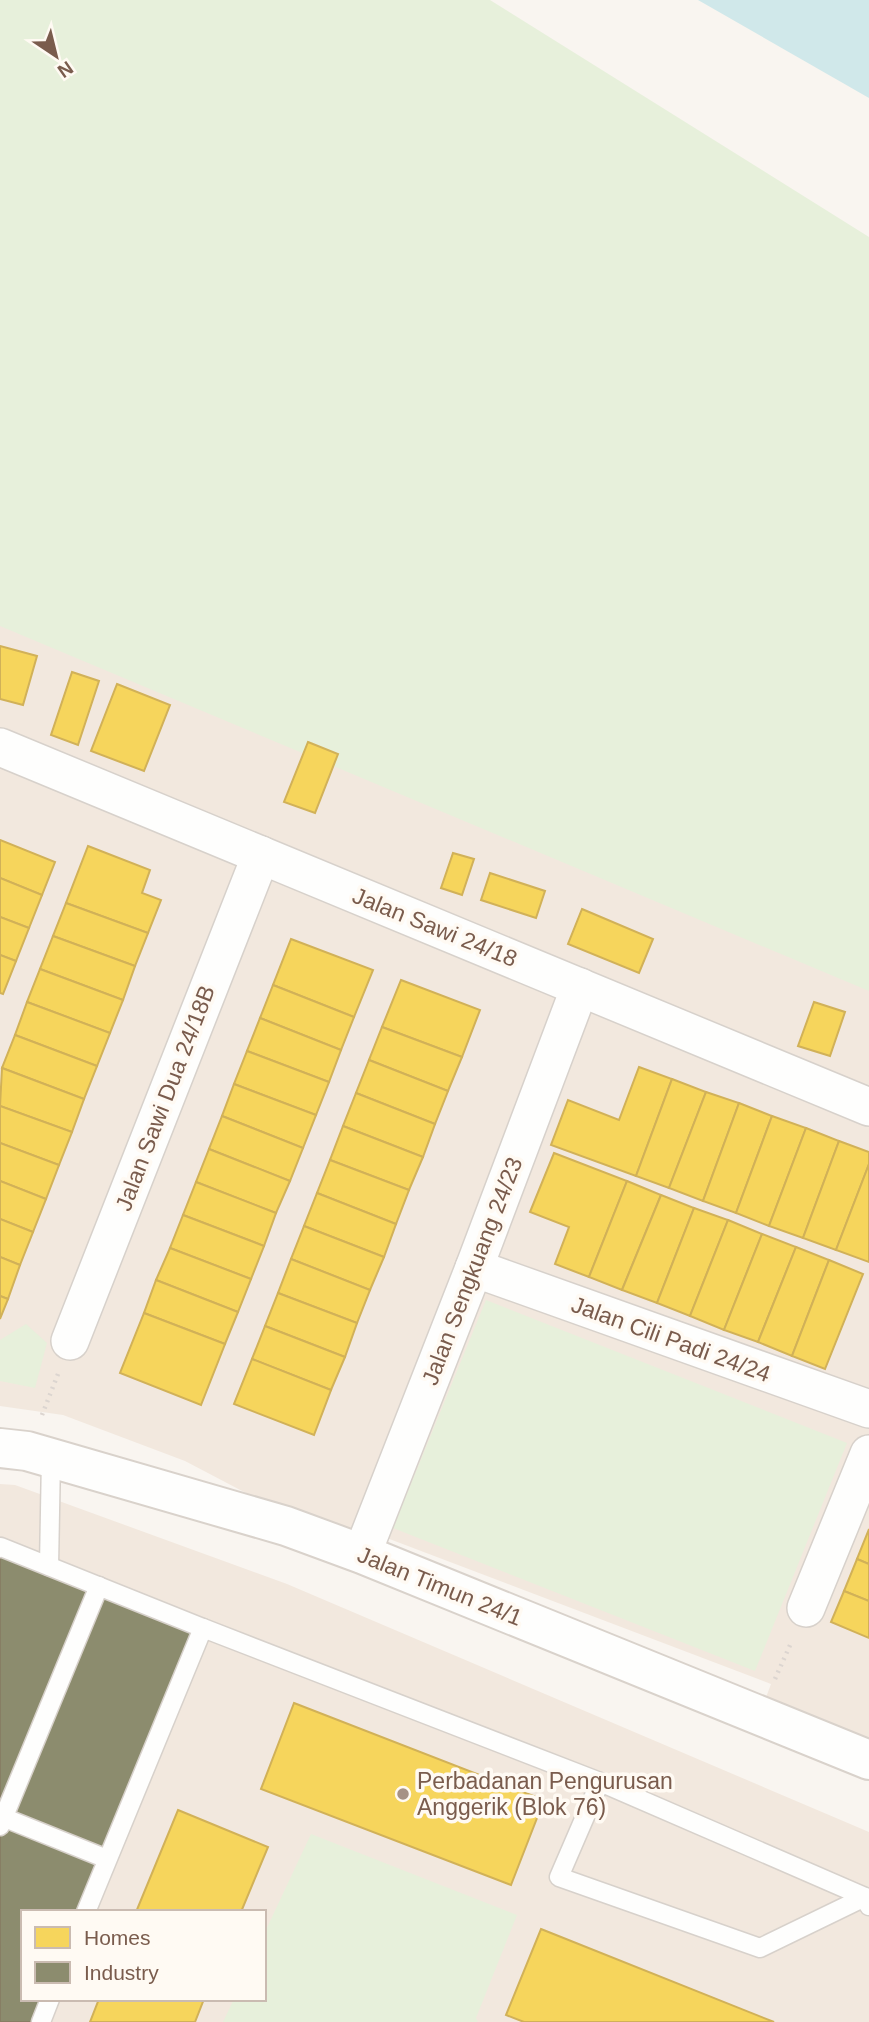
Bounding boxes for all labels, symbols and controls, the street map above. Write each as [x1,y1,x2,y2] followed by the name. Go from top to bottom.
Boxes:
[21,21,91,91] north arrow
[54,57,77,82] text: N
[349,882,521,972] street label: Jalan Sawi 24/18
[110,982,220,1214] street label: Jalan Sawi Dua 24/18B
[417,1154,527,1388] street label: Jalan Sengkuang 24/23
[568,1291,774,1387] street label: Jalan Cili Padi 24/24
[354,1541,526,1631] street label: Jalan Timun 24/1
[417,1768,673,1820] place label: Perbadanan Pengurusan Anggerik (Blok 76)
[395,1786,411,1802] marker: Perbadanan Pengurusan Anggerik (Blok 76)
[21,1910,266,2001] legend
[84,1926,151,1949] text: Homes
[84,1961,159,1984] text: Industry

